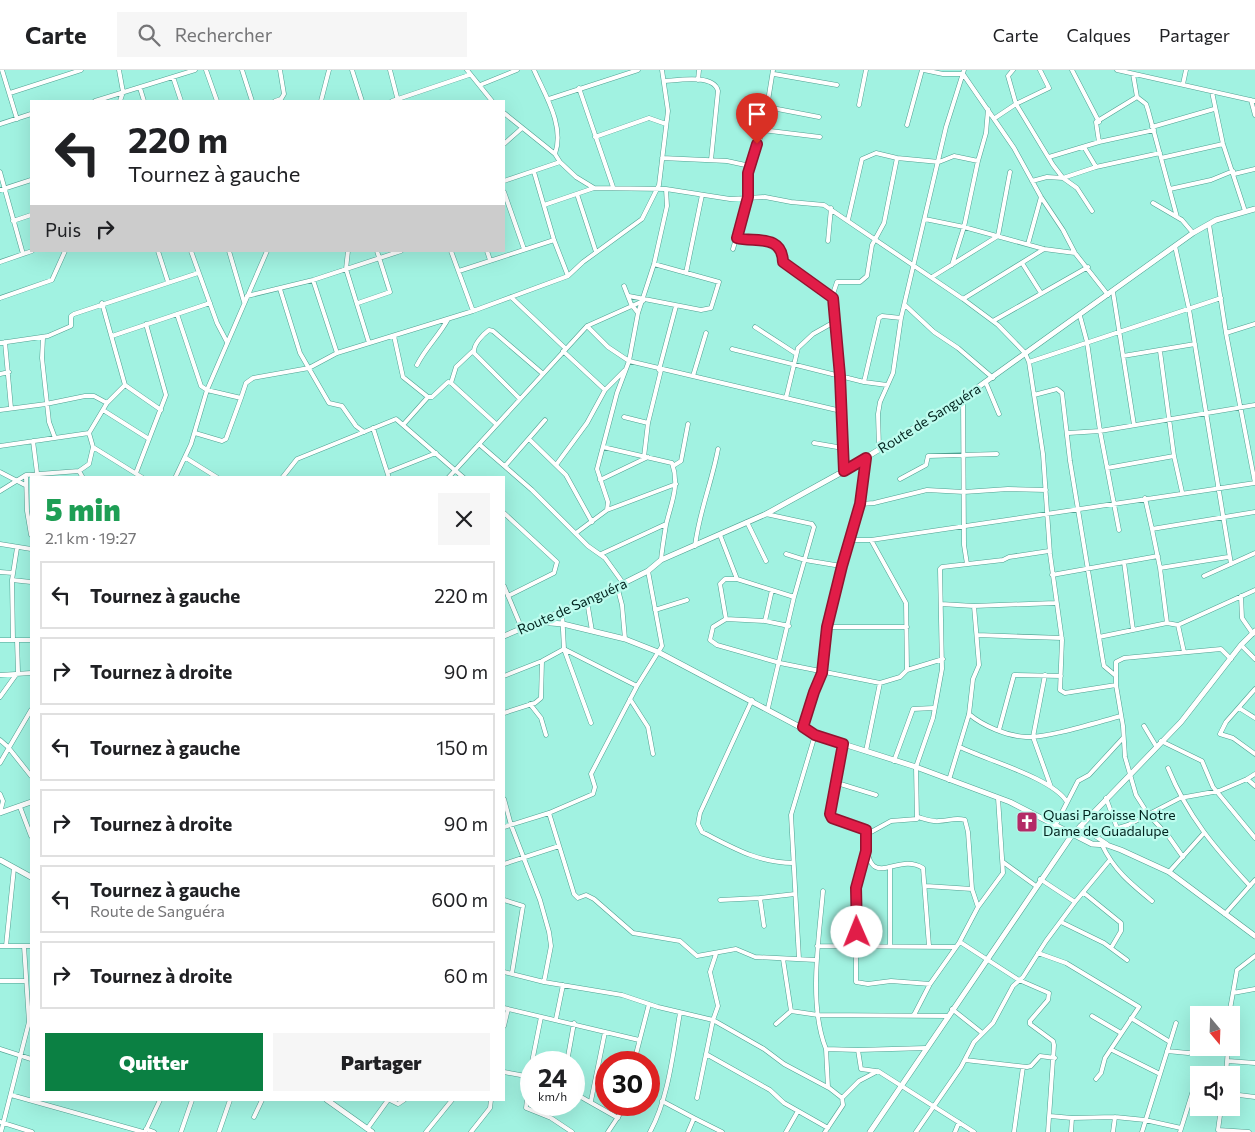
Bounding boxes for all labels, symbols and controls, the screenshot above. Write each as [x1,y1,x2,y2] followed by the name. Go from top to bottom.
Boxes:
[117,12,467,57] search box
[25,20,87,49] text: Carte
[135,21,163,49] icon: search
[175,23,272,46] text: Rechercher
[993,24,1038,46] text: Carte
[1066,24,1131,46] text: Calques
[1159,24,1230,46] text: Partager
[736,93,778,144] pin
[743,100,771,128] icon: arrive
[128,117,228,160] text: 220 m
[45,120,110,185] icon: left
[128,160,300,187] text: Tournez à gauche
[91,215,119,243] icon: right
[45,218,81,241] text: Puis
[874,380,984,456] street label: Route de Sanguéra
[45,490,121,527] text: 5 min
[438,493,490,545] button: close
[45,528,136,547] text: 2.1 km · 19:27
[515,574,629,638] street label: Route de Sanguéra
[47,581,75,609] icon: left
[90,584,240,607] text: Tournez à gauche
[434,584,488,607] text: 220 m
[47,657,75,685] icon: right
[90,660,232,683] text: Tournez à droite
[444,660,488,683] text: 90 m
[47,733,75,761] icon: left
[90,736,240,759] text: Tournez à gauche
[436,736,488,759] text: 150 m
[1043,806,1176,839] place label: Quasi Paroisse Notre Dame de Guadalupe
[47,809,75,837] icon: right
[1015,810,1039,834] church icon: Quasi Paroisse Notre Dame de Guadalupe
[90,812,232,835] text: Tournez à droite
[444,812,488,835] text: 90 m
[90,878,240,901] text: Tournez à gauche
[47,885,75,913] icon: left
[431,888,488,911] text: 600 m
[90,901,225,920] text: Route de Sanguéra
[830,905,882,957] position arrow
[47,961,75,989] icon: right
[90,964,232,987] text: Tournez à droite
[444,964,488,987] text: 60 m
[1190,1006,1240,1056] north arrow
[1190,1006,1240,1116] map controls
[45,1033,263,1091] button: Quitter
[273,1033,490,1091] button: Partager
[595,1051,660,1116] speed limit sign: 30
[538,1062,567,1092] text: 24
[1190,1066,1240,1116] button: sound
[538,1089,567,1103] text: km/h

